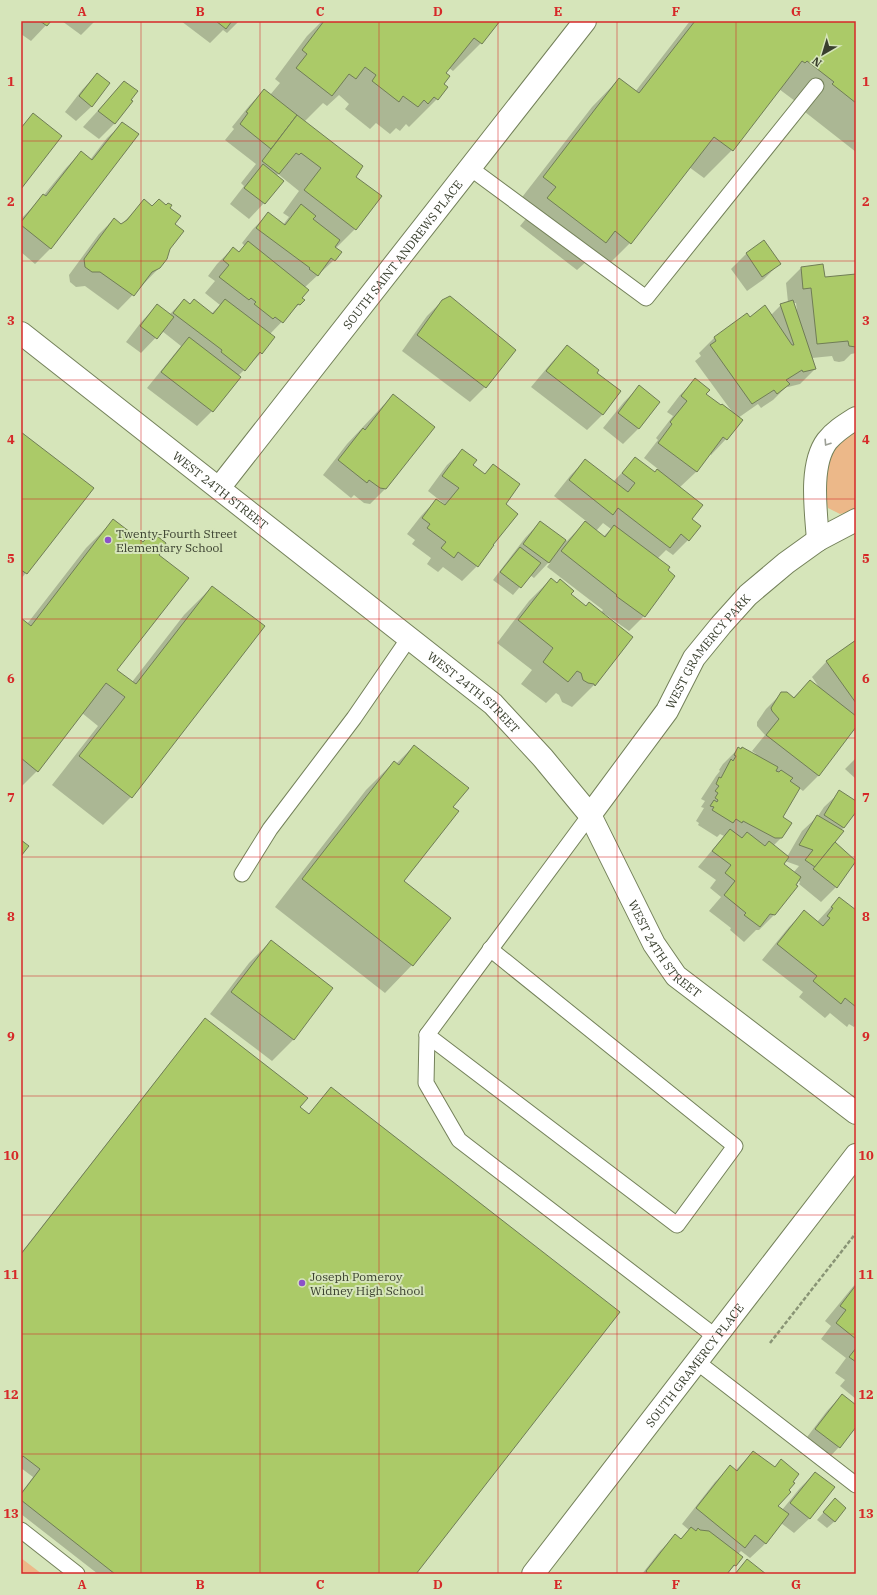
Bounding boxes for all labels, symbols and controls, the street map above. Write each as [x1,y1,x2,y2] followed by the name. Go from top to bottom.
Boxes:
[77,3,87,20] text: A
[195,3,205,20] text: B
[316,3,325,20] text: C
[433,3,443,20] text: D
[554,3,562,20] text: E
[672,3,680,20] text: F
[791,3,801,20] text: G
[803,34,843,74] north arrow
[809,54,825,70] text: N
[7,73,15,90] text: 1
[862,73,870,90] text: 1
[339,177,465,332] street label: SOUTH SAINT ANDREWS PLACE
[7,193,15,210] text: 2
[862,193,870,210] text: 2
[7,312,15,329] text: 3
[862,312,870,329] text: 3
[7,431,15,448] text: 4
[862,431,870,448] text: 4
[825,439,832,446] one-way arrow
[170,448,272,532] street label: WEST 24TH STREET
[116,526,237,555] place label: Twenty-Fourth Street Elementary School
[103,535,113,545] marker: Twenty-Fourth Street Elementary School
[7,550,15,567] text: 5
[862,550,870,567] text: 5
[662,590,753,711] street label: WEST GRAMERCY PARK
[425,648,523,736] street label: WEST 24TH STREET
[7,670,15,687] text: 6
[862,670,870,687] text: 6
[7,789,15,806] text: 7
[862,789,870,806] text: 7
[626,897,705,1000] street label: WEST 24TH STREET
[7,908,15,925] text: 8
[862,908,870,925] text: 8
[7,1028,15,1045] text: 9
[862,1028,870,1045] text: 9
[3,1147,19,1164] text: 10
[858,1147,874,1164] text: 10
[3,1266,19,1283] text: 11
[858,1266,874,1283] text: 11
[310,1269,424,1298] place label: Joseph Pomeroy Widney High School
[297,1278,307,1288] marker: Joseph Pomeroy Widney High School
[642,1300,747,1430] street label: SOUTH GRAMERCY PLACE
[3,1386,19,1403] text: 12
[858,1386,874,1403] text: 12
[3,1505,19,1522] text: 13
[858,1505,874,1522] text: 13
[77,1576,87,1593] text: A
[195,1576,205,1593] text: B
[316,1576,325,1593] text: C
[433,1576,443,1593] text: D
[554,1576,562,1593] text: E
[672,1576,680,1593] text: F
[791,1576,801,1593] text: G

